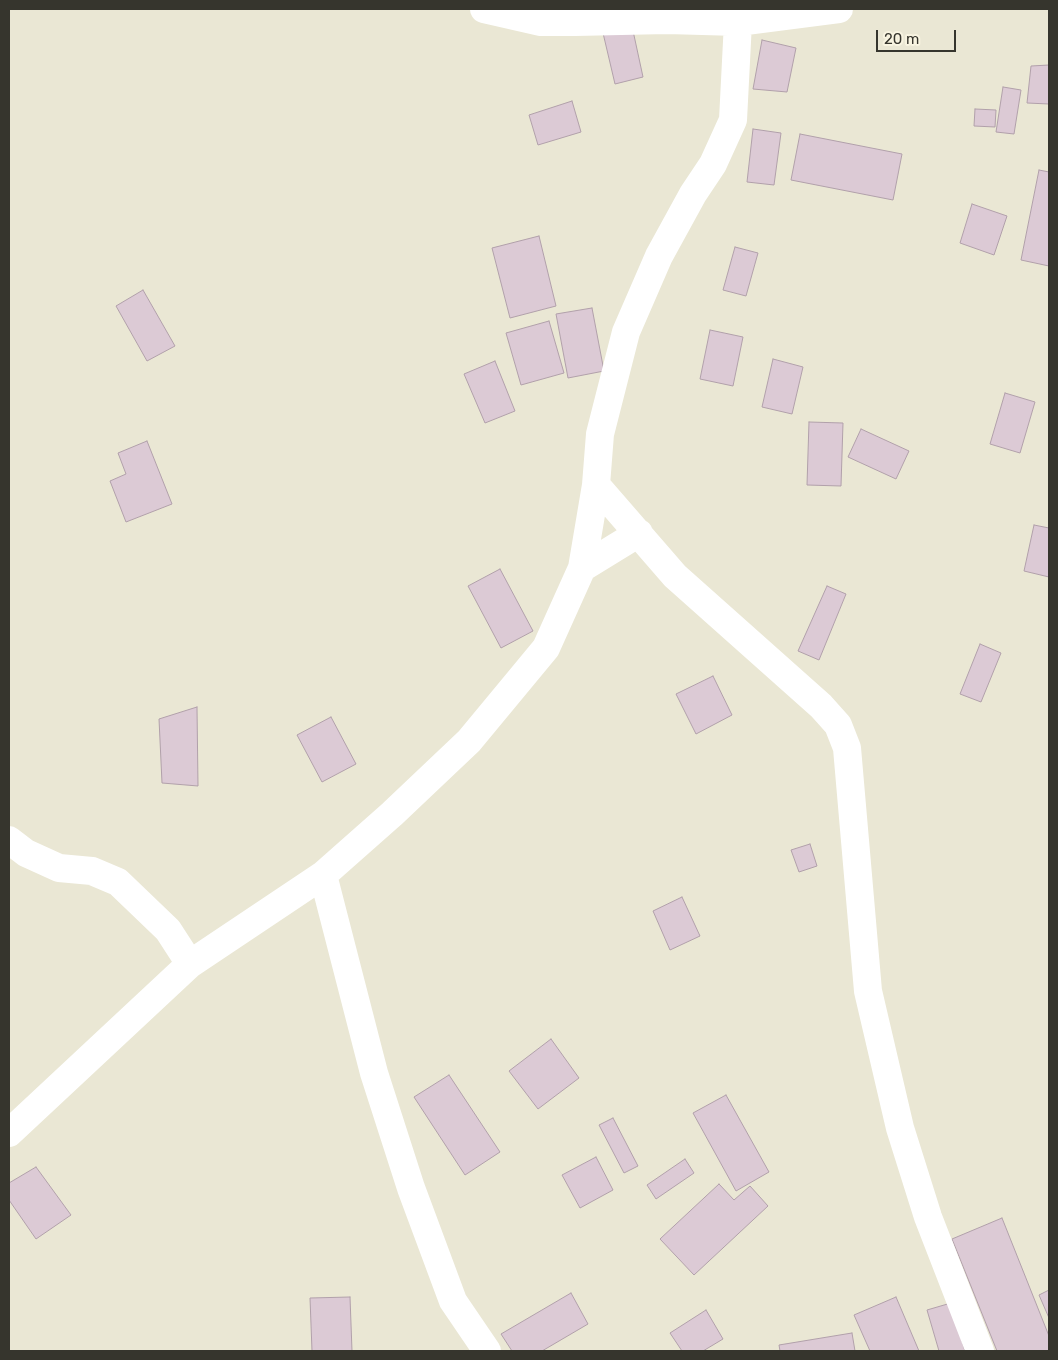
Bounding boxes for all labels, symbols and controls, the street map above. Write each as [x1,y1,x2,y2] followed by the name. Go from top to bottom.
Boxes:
[878,20,958,52] scale bar
[884,30,919,48] text: 20 m

